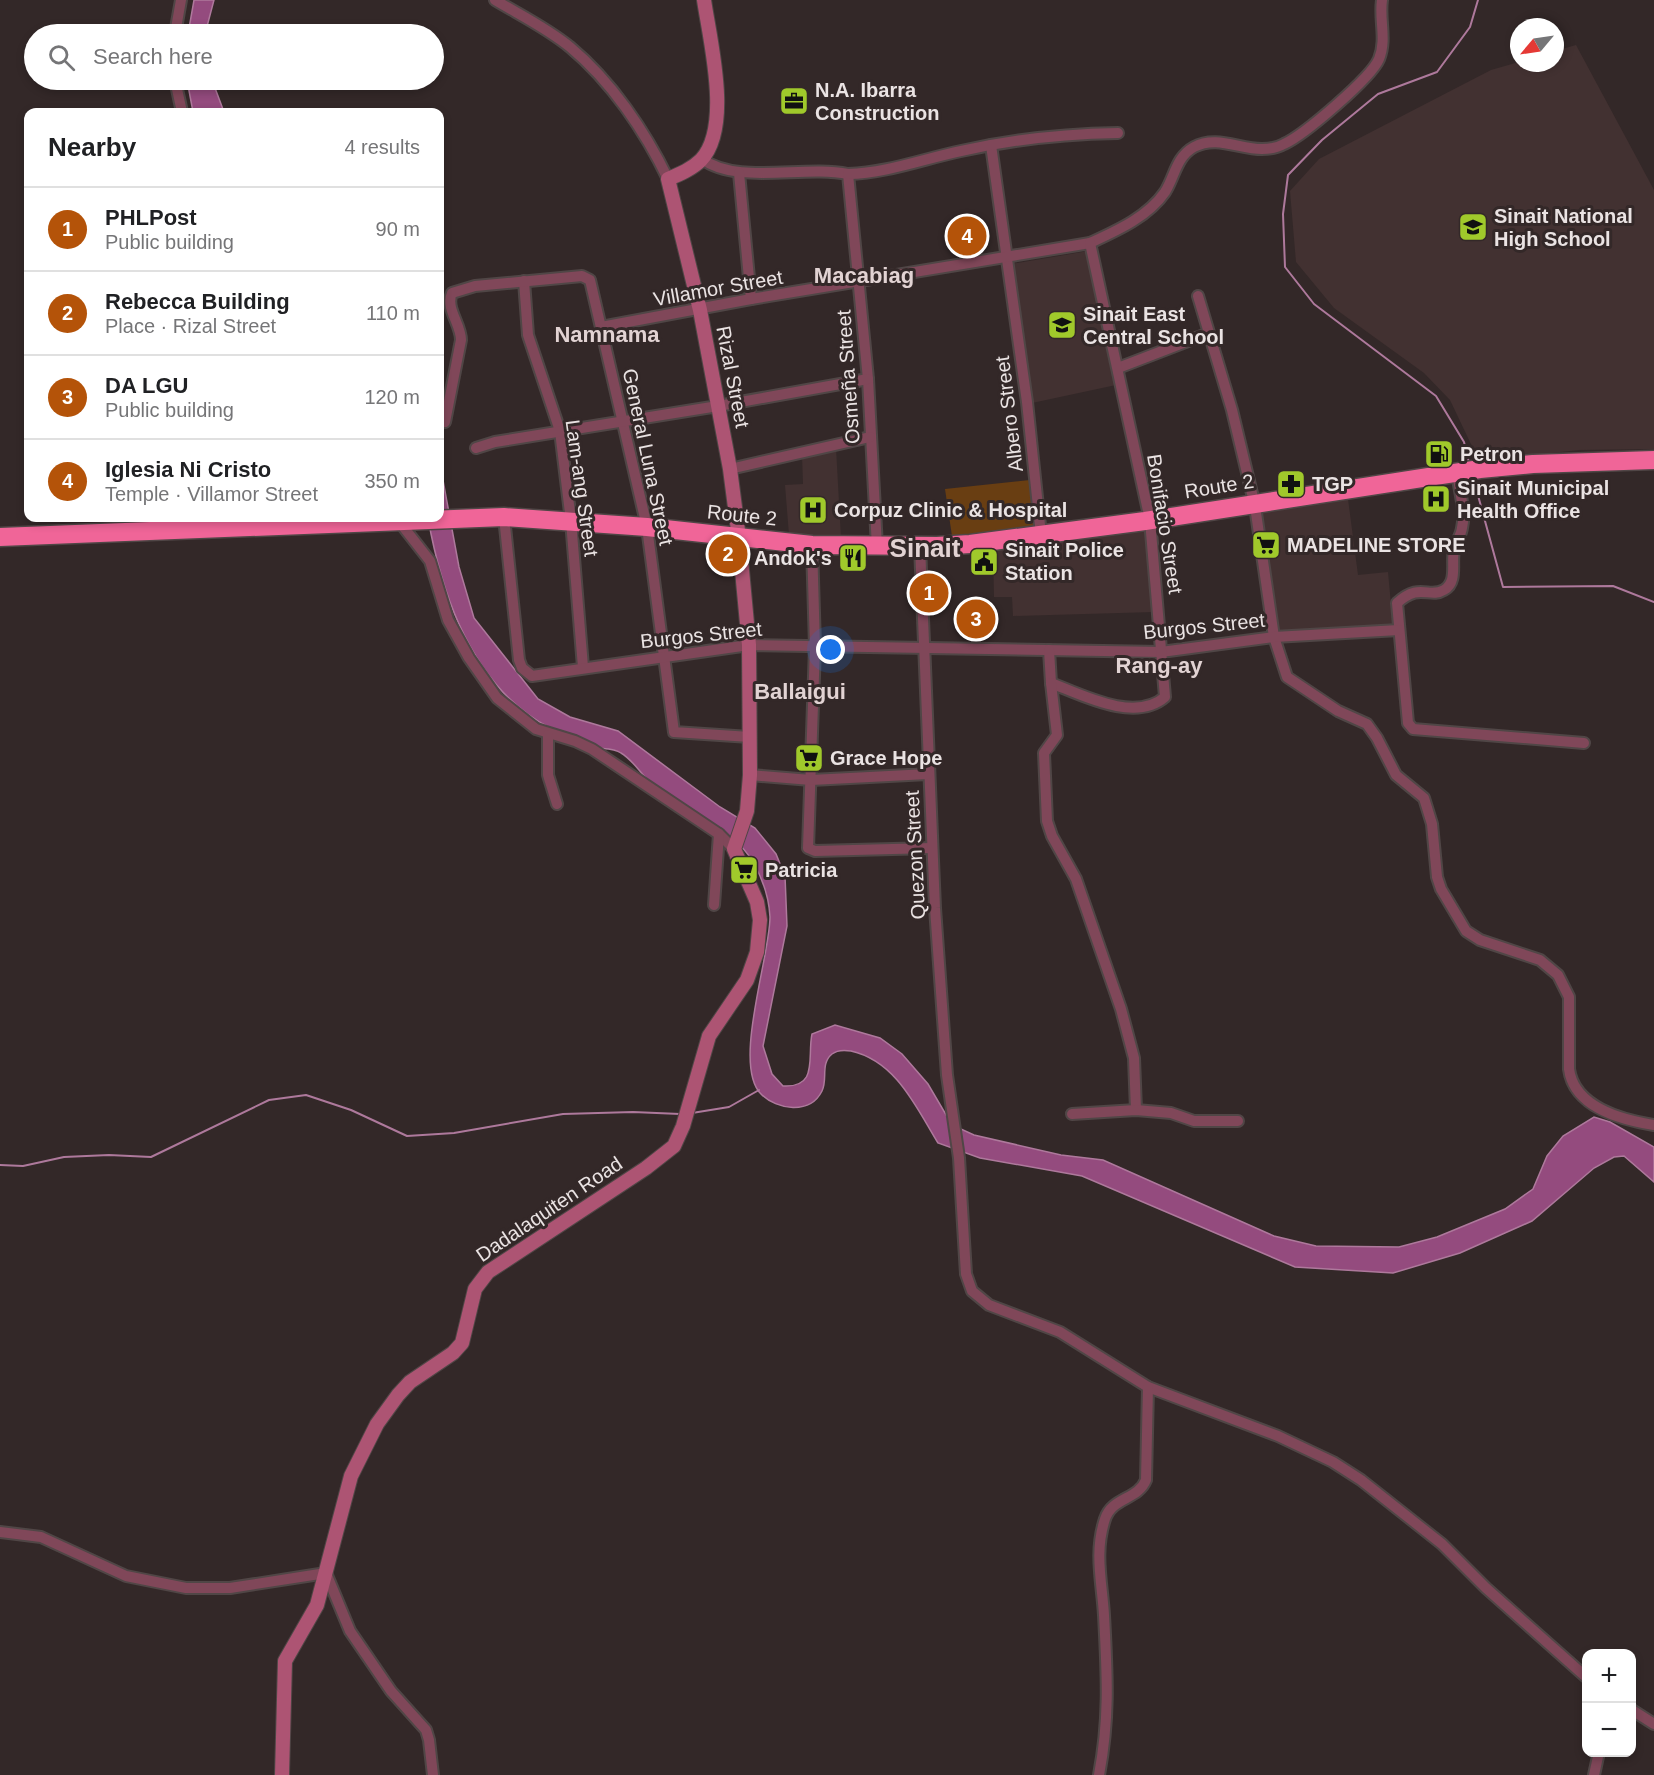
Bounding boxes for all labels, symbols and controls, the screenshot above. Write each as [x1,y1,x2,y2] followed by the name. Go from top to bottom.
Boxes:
[1510,18,1564,72] north arrow
[24,24,444,90] search box
[45,41,78,74] icon: search
[93,44,213,69] text: Search here
[815,79,939,124] place label: N.A. Ibarra Construction
[778,85,810,117] office icon: N.A. Ibarra Construction
[48,132,136,162] text: Nearby
[344,136,420,158] text: 4 results
[105,205,197,230] text: PHLPost
[1494,205,1633,250] place label: Sinait National High School
[1457,211,1489,243] school or university icon: Sinait National High School
[948,214,986,258] pin: 4
[62,218,73,240] text: 1
[376,218,420,240] text: 90 m
[105,231,234,253] text: Public building
[814,263,914,288] district label: Macabiag
[652,266,785,310] street label: Villamor Street
[105,289,290,314] text: Rebecca Building
[62,302,73,324] text: 2
[366,302,420,324] text: 110 m
[1083,303,1224,348] place label: Sinait East Central School
[832,309,864,445] street label: Osmeña Street
[1046,309,1078,341] school or university icon: Sinait East Central School
[105,315,276,337] text: Place · Rizal Street
[554,322,660,347] district label: Namnama
[712,324,754,430] street label: Rizal Street
[991,354,1027,473] street label: Albero Street
[619,367,678,548] street label: General Luna Street
[105,373,189,398] text: DA LGU
[62,386,73,408] text: 3
[364,386,420,408] text: 120 m
[105,399,234,421] text: Public building
[562,418,603,558] street label: Lam-ang Street
[1423,438,1455,470] fuel station icon: Petron
[1460,443,1523,465] place label: Petron
[1143,453,1187,596] street label: Bonifacio Street
[105,457,271,482] text: Iglesia Ni Cristo
[1275,468,1307,500] pharmacy icon: TGP
[62,470,73,492] text: 4
[364,470,420,492] text: 350 m
[1183,470,1255,502] street label: Route 2
[1312,473,1353,495] place label: TGP
[1457,477,1609,522] place label: Sinait Municipal Health Office
[105,483,318,505] text: Temple · Villamor Street
[1420,483,1452,515] hospital icon: Sinait Municipal Health Office
[797,494,829,526] hospital icon: Corpuz Clinic & Hospital
[834,499,1067,521] place label: Corpuz Clinic & Hospital
[706,500,778,530] street label: Route 2
[1250,529,1282,561] supermarket icon: MADELINE STORE
[708,532,748,576] pin: 2
[890,533,961,563] district label: Sinait
[1287,534,1466,556] place label: MADELINE STORE
[1005,539,1124,584] place label: Sinait Police Station
[837,542,869,574] restaurant icon: Andok's
[968,546,1000,578] public building icon: Sinait Police Station
[754,547,832,569] place label: Andok's
[910,570,948,616] pin: 1
[956,596,996,642] pin: 3
[1142,609,1266,643] street label: Burgos Street
[639,618,763,652] street label: Burgos Street
[816,635,845,664] your location
[1116,653,1203,678] district label: Rang-ay
[754,679,846,704] district label: Ballaigui
[793,742,825,774] supermarket icon: Grace Hope
[830,747,942,769] place label: Grace Hope
[901,790,929,920] street label: Quezon Street
[728,854,760,886] supermarket icon: Patricia
[765,859,838,881] place label: Patricia
[472,1152,626,1266] street label: Dadalaquiten Road
[1582,1649,1636,1757] map controls
[1582,1649,1636,1703] button: +
[1582,1703,1636,1757] button: −

